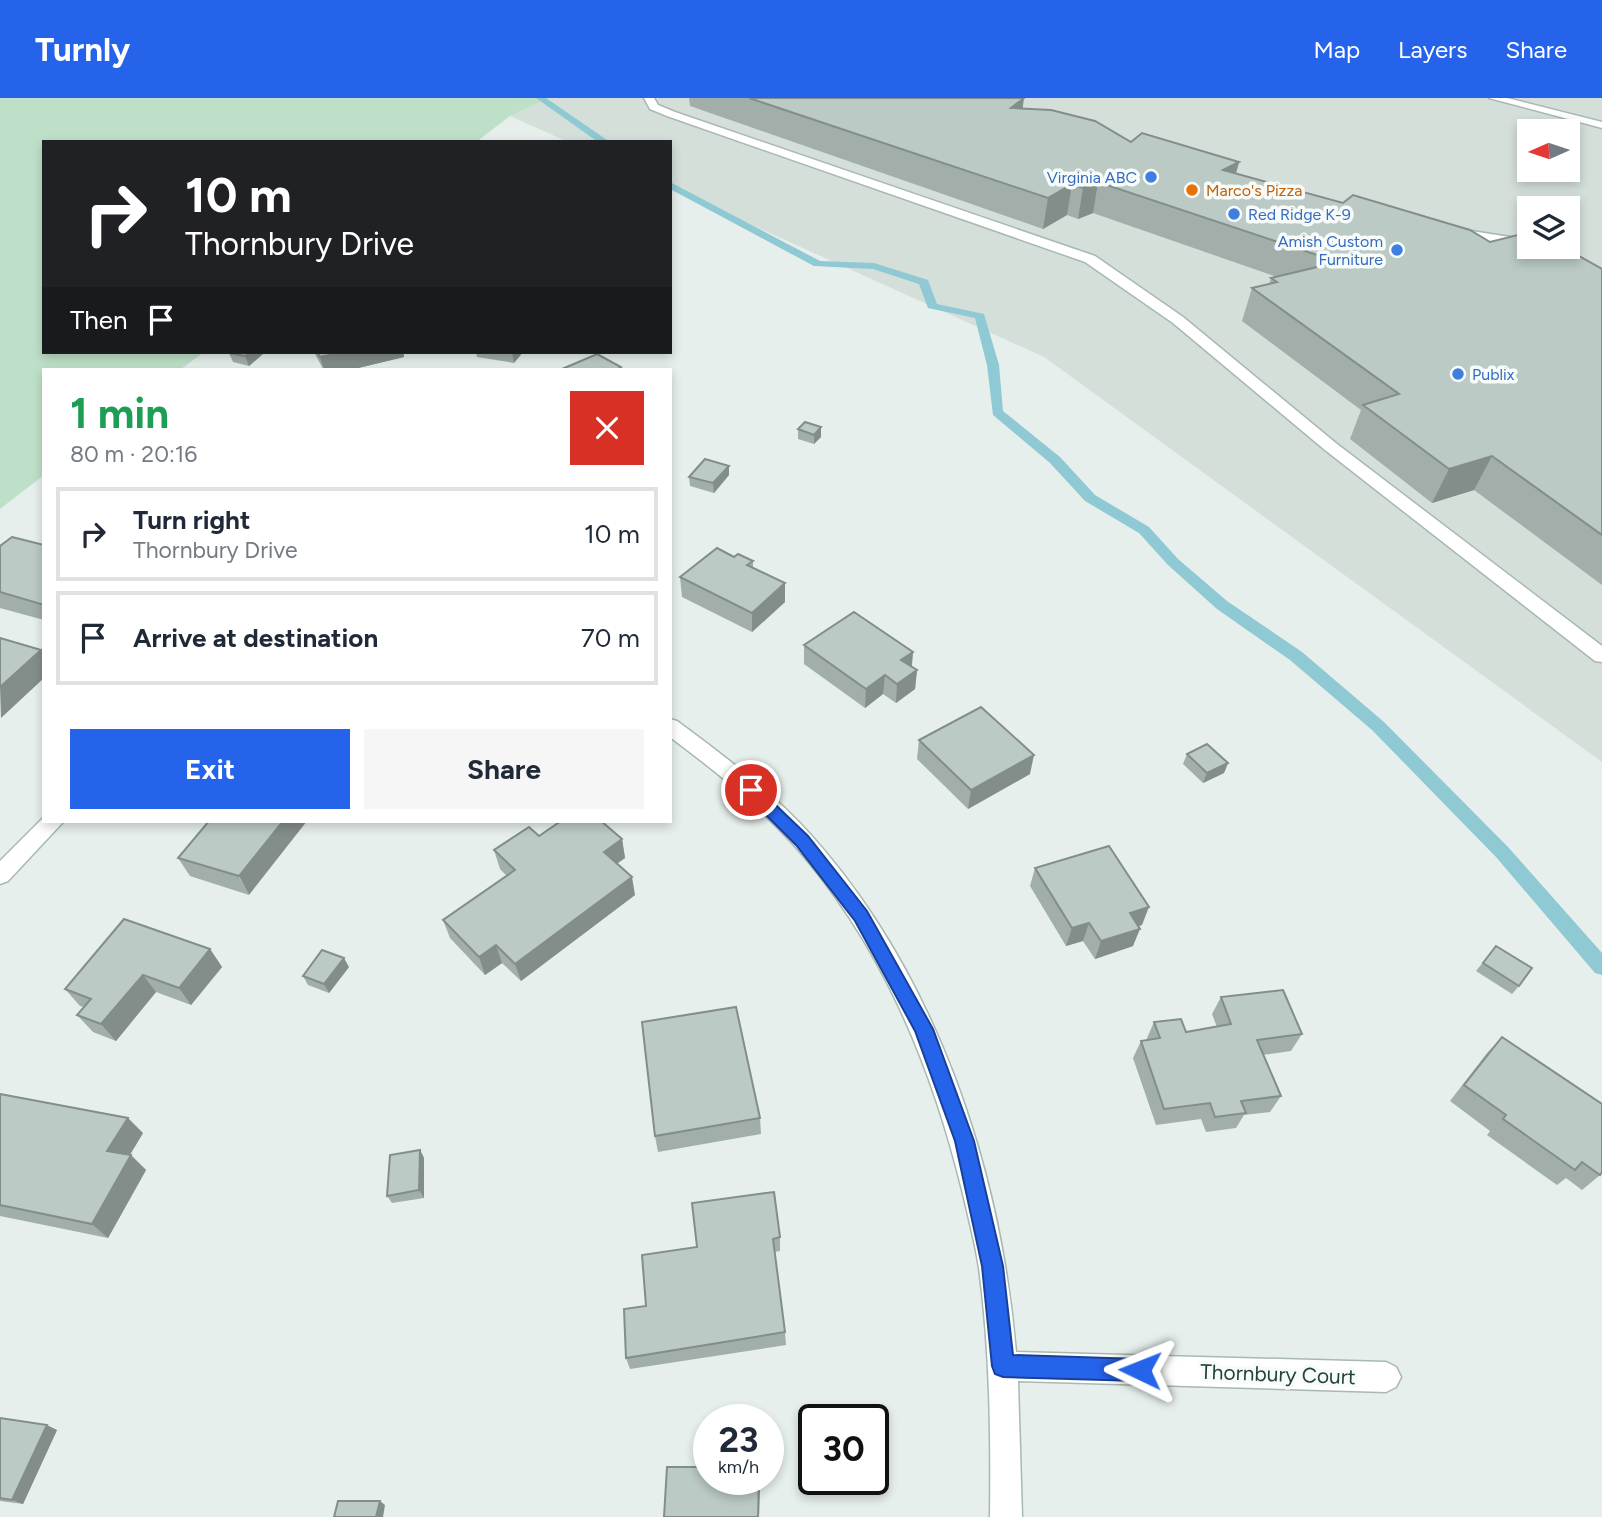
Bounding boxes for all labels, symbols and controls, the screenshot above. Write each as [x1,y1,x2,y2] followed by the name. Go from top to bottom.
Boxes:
[35,30,130,69] text: Turnly
[1313,35,1360,64] text: Map
[1398,35,1467,64] text: Layers
[1505,35,1567,64] text: Share
[1517,119,1580,182] north arrow
[1517,119,1580,259] map controls
[185,165,292,224] text: 10 m
[70,168,161,259] icon: right
[1047,168,1137,187] place label: Virginia ABC
[1143,169,1159,185] marker: Virginia ABC
[1206,181,1303,200] place label: Marco's Pizza
[1184,182,1200,198] marker: Marco's Pizza
[1517,196,1580,259] button: layers
[1248,205,1351,224] place label: Red Ridge K-9
[1226,206,1242,222] marker: Red Ridge K-9
[185,225,414,263] text: Thornbury Drive
[1278,232,1383,269] place label: Amish Custom Furniture
[1389,242,1405,258] marker: Amish Custom Furniture
[142,301,180,339] icon: arrive
[70,304,128,336] text: Then
[1472,365,1515,384] place label: Publix
[1450,366,1466,382] marker: Publix
[70,388,169,439] text: 1 min
[570,391,644,465] button: close
[70,440,197,468] text: 80 m · 20:16
[133,504,250,536] text: Turn right
[74,515,112,553] icon: right
[584,518,640,550] text: 10 m
[133,536,298,564] text: Thornbury Drive
[74,619,112,657] icon: arrive
[133,622,378,654] text: Arrive at destination
[581,622,640,654] text: 70 m
[70,729,350,809] button: Exit
[364,729,644,809] button: Share
[721,760,781,820] pin
[732,771,770,809] icon: arrive
[1103,1333,1177,1407] position arrow
[1200,1359,1356,1389] street label: Thornbury Court
[798,1404,889,1495] speed limit sign: 30
[719,1419,758,1461] text: 23
[718,1456,759,1478] text: km/h

